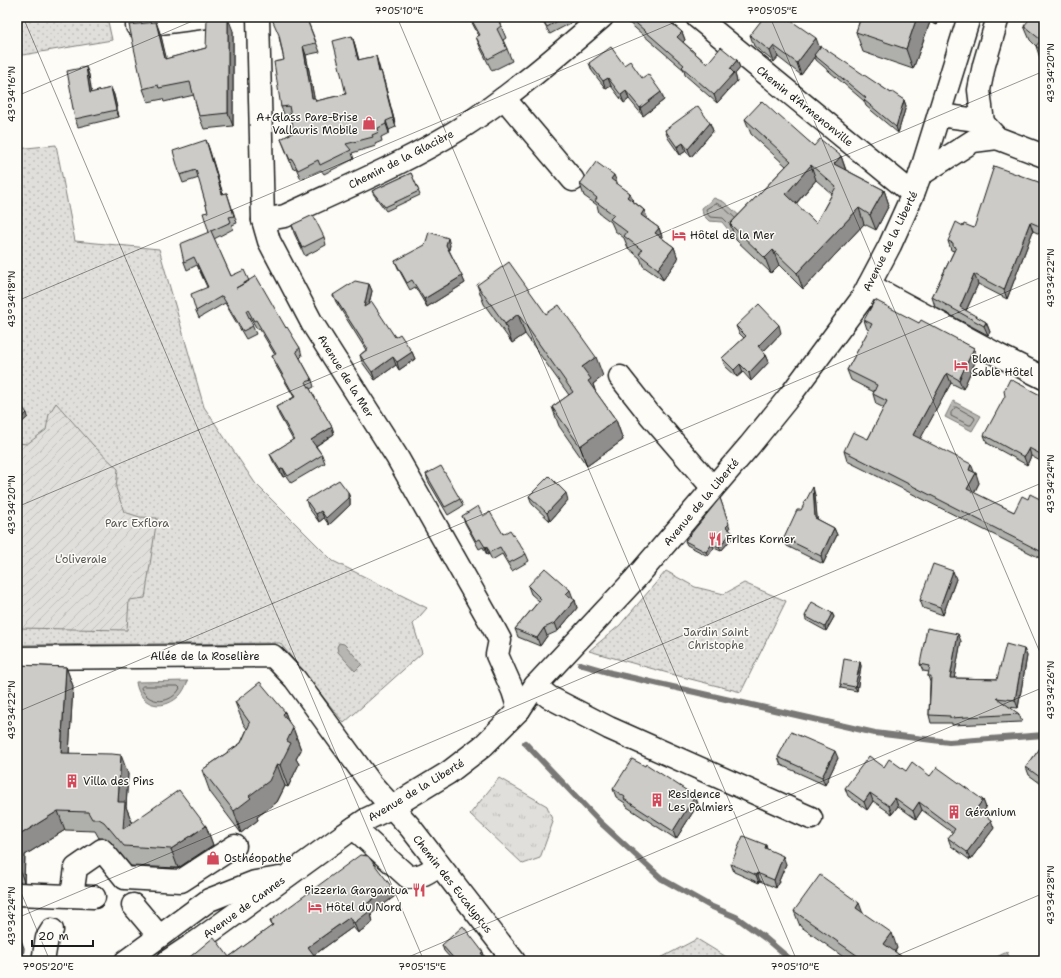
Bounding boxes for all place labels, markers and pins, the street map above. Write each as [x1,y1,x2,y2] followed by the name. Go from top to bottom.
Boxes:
[256,110,358,138] place label: A+Glass Pare-Brise Vallauris Mobile
[361,115,377,131] shop icon: A+Glass Pare-Brise Vallauris Mobile
[671,227,687,243] hotel icon: Hôtel de la Mer
[690,228,775,243] place label: Hôtel de la Mer
[972,352,1034,380] place label: Blanc Sable Hôtel
[953,357,969,373] hotel icon: Blanc Sable Hôtel
[707,531,723,547] restaurant icon: Frites Korner
[726,532,795,547] place label: Frites Korner
[64,773,80,789] building icon: Villa des Pins
[83,774,154,789] place label: Villa des Pins
[668,787,734,815] place label: Residence Les Palmiers
[649,792,665,808] building icon: Residence Les Palmiers
[946,804,962,820] building icon: Géranium
[965,805,1017,820] place label: Géranium
[205,850,221,866] shop icon: Osthéopathe
[224,851,292,866] place label: Osthéopathe
[411,882,427,898] restaurant icon: Pizzeria Gargantua
[304,883,408,898] place label: Pizzeria Gargantua
[307,899,323,915] hotel icon: Hôtel du Nord
[326,900,402,915] place label: Hôtel du Nord

